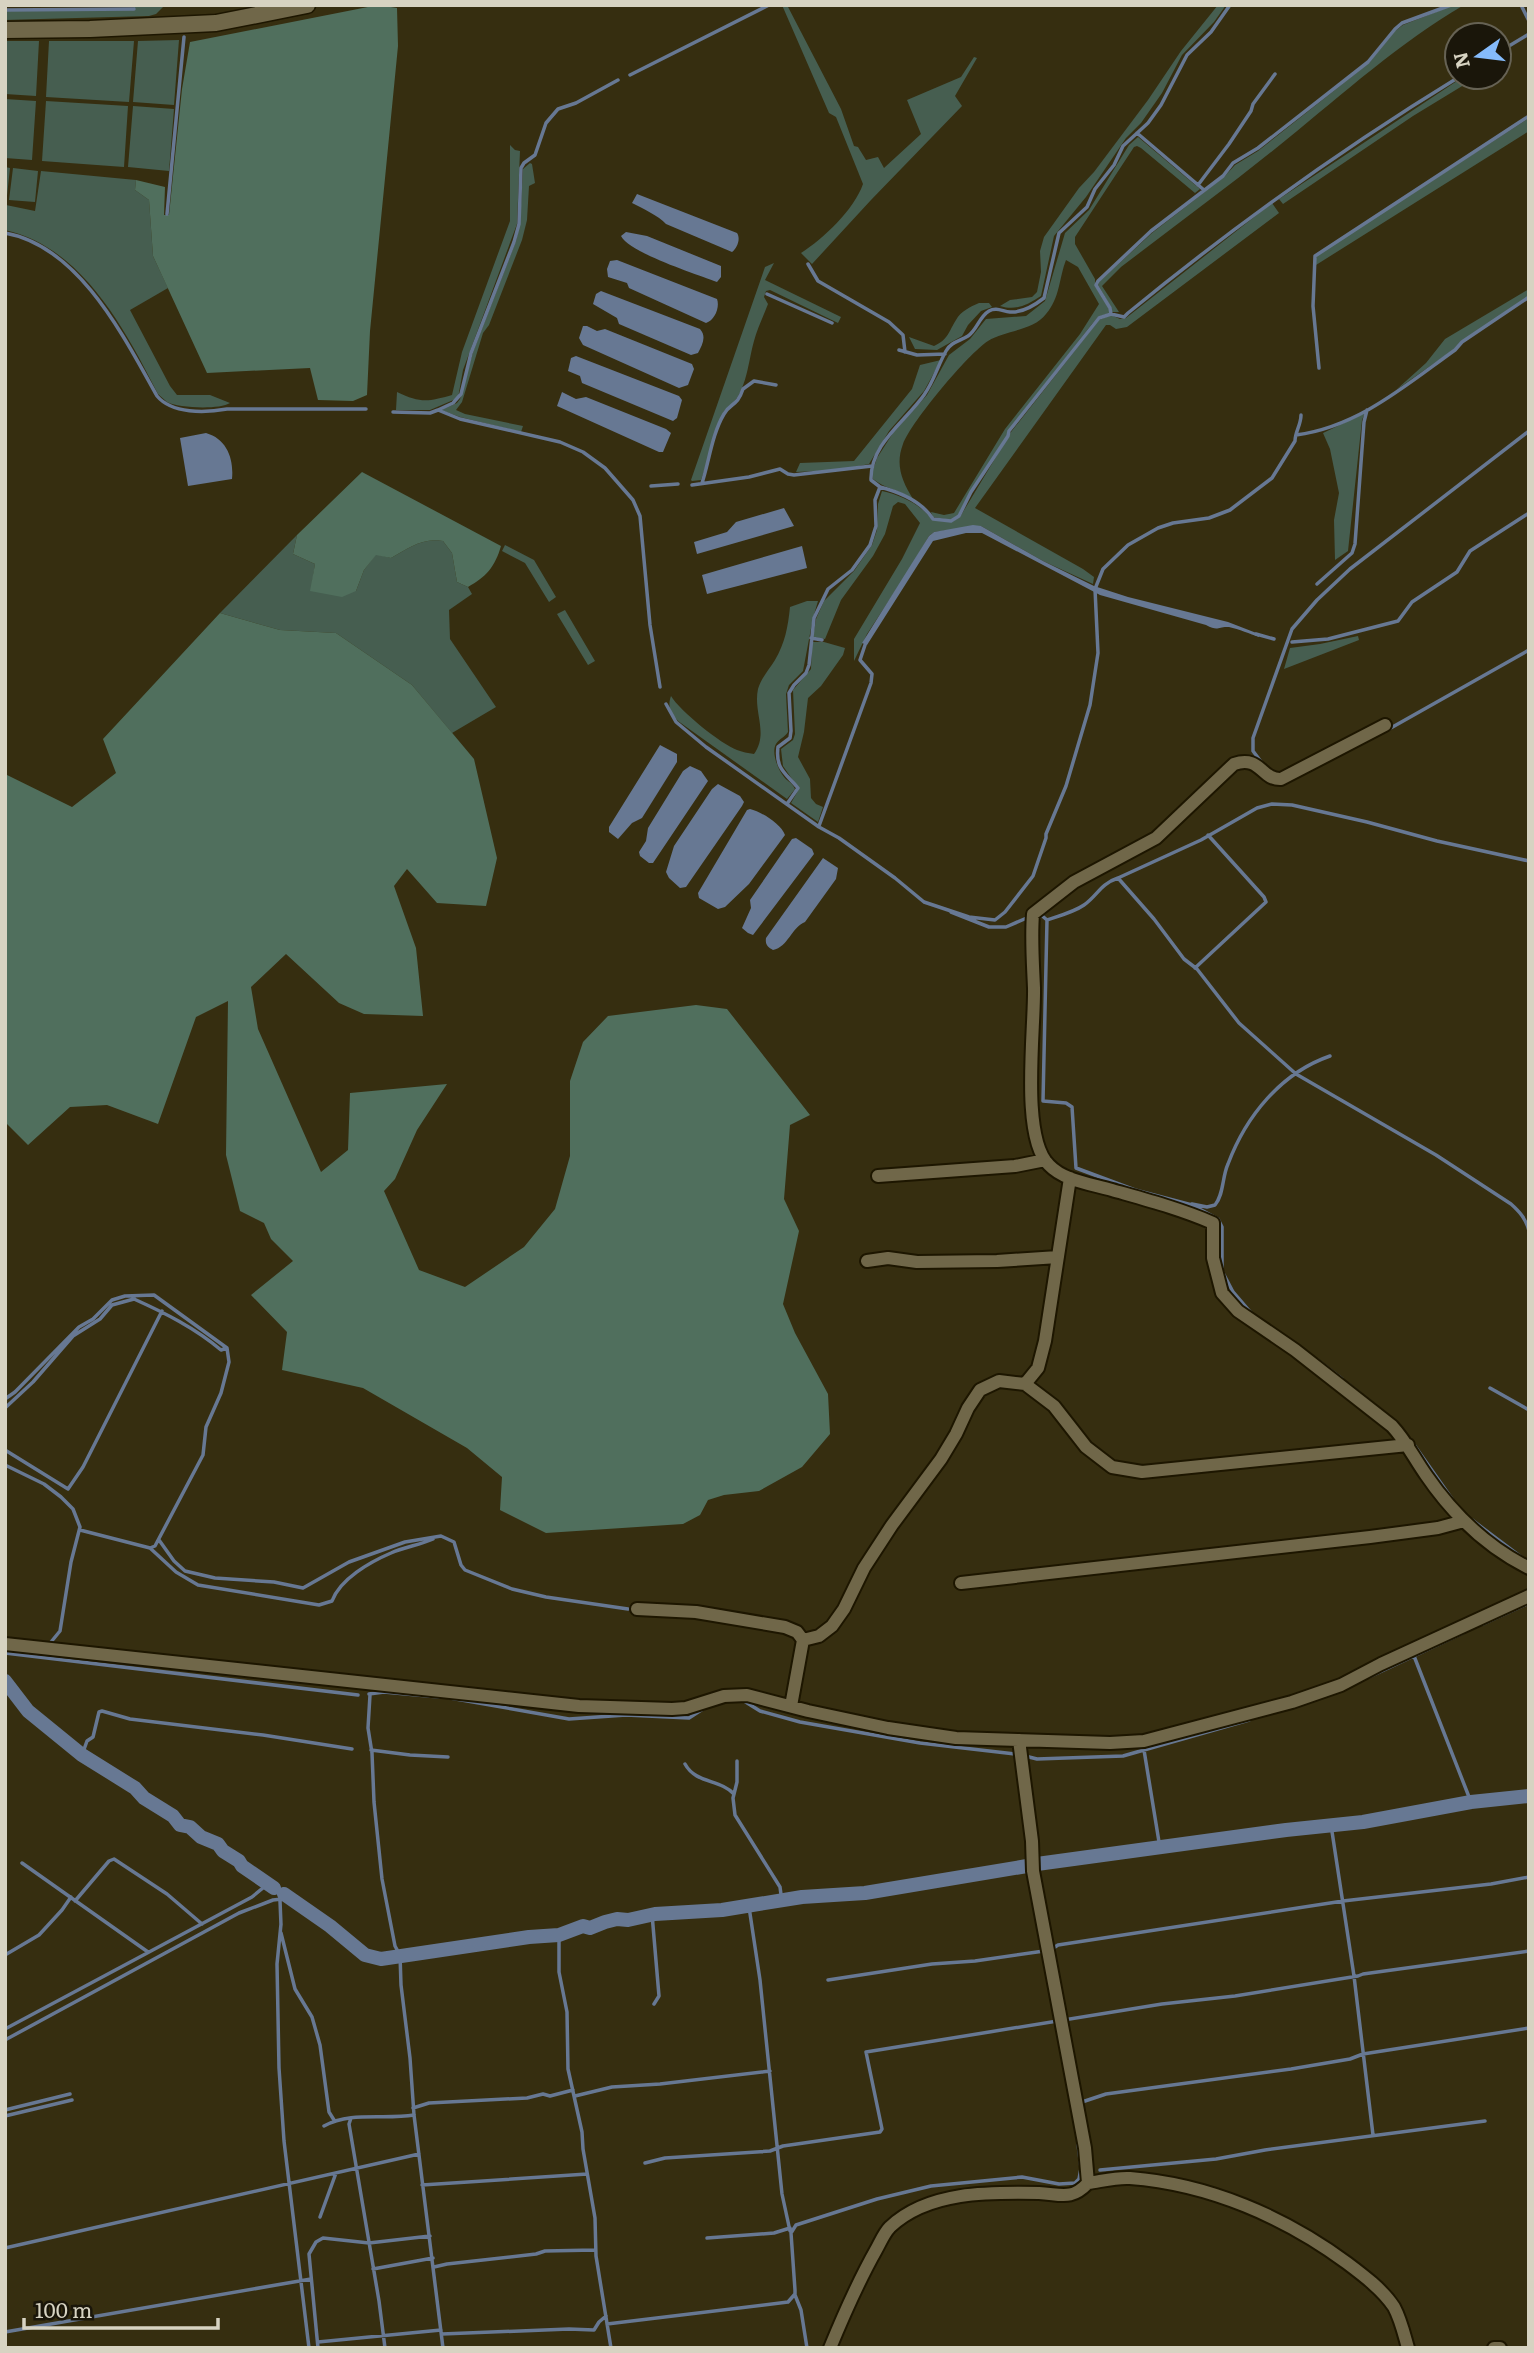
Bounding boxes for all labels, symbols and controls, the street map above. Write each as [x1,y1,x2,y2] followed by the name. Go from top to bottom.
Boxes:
[1443,21,1513,91] north arrow
[1445,49,1476,71] text: N
[24,2286,219,2330] scale bar
[35,2293,92,2324] text: 100 m

